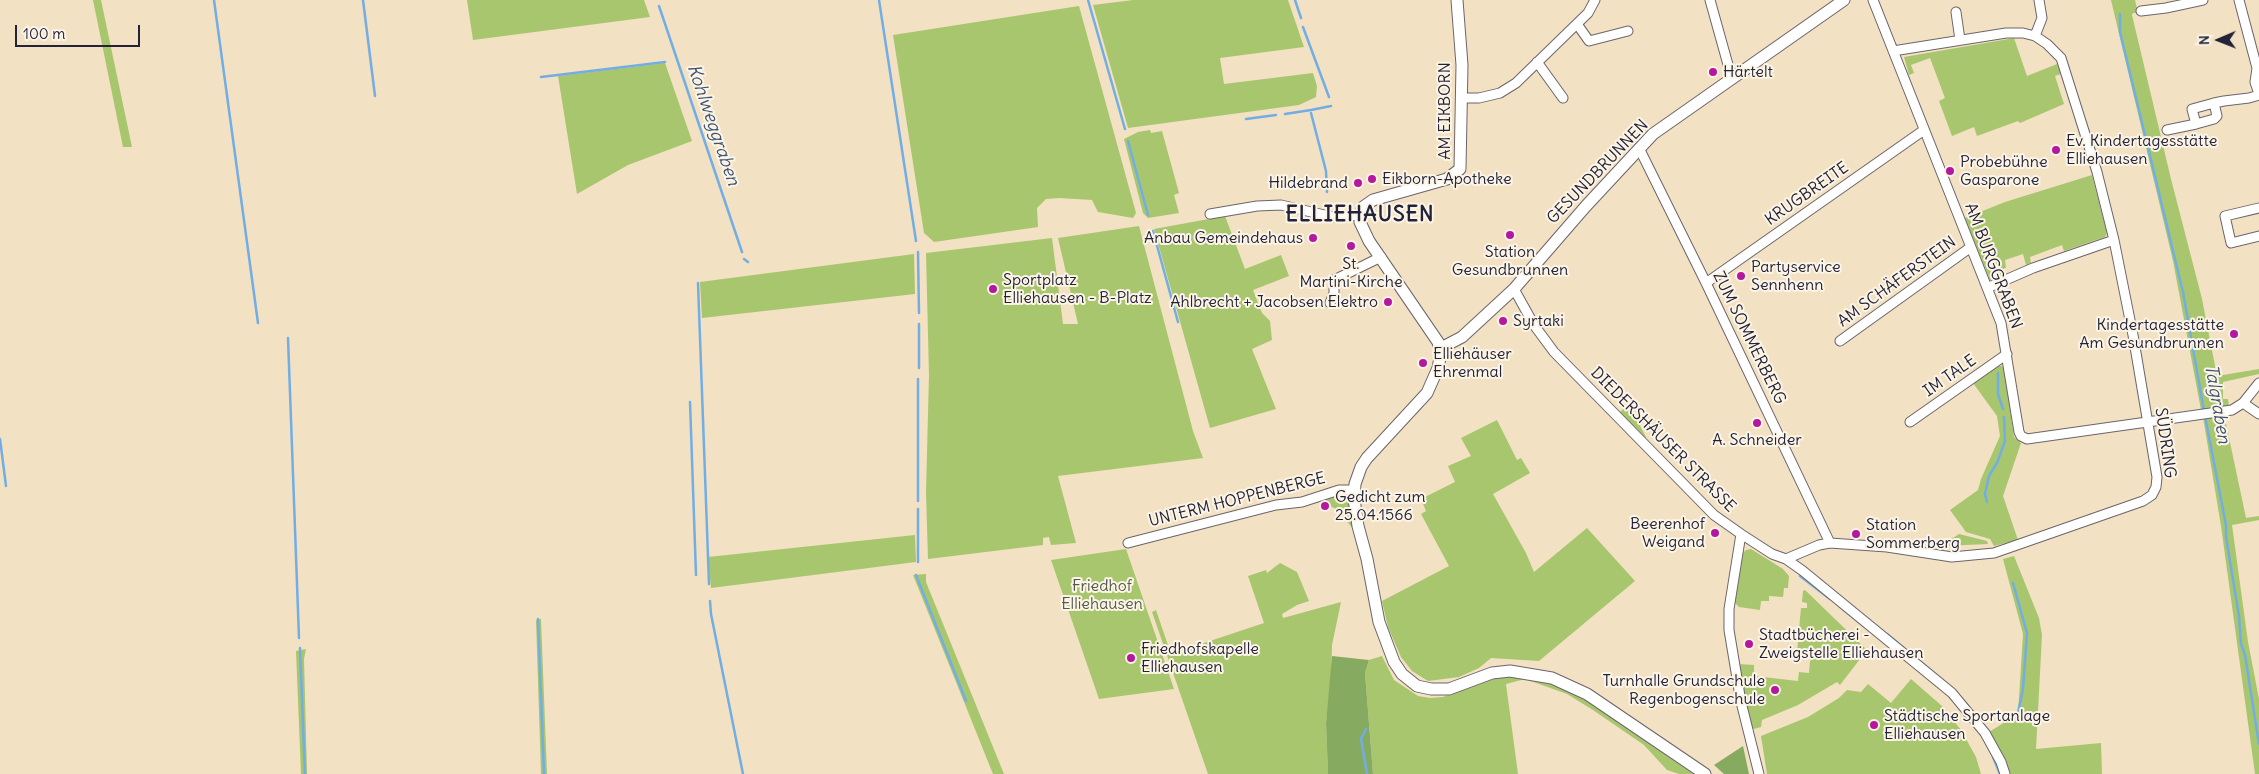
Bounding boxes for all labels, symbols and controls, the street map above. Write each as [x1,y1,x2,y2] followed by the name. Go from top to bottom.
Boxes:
[18,15,142,47] scale bar
[2194,15,2244,65] north arrow
[23,24,65,43] text: 100 m
[2195,35,2213,45] text: N
[682,61,744,189] water label: Kohlweggraben
[1435,62,1455,160] street label: AM EIKBORN
[1723,62,1773,82] place label: Härtelt
[1707,66,1719,78] marker: Härtelt
[1543,116,1653,228] street label: GESUNDBRUNNEN
[2066,131,2217,169] place label: Ev. Kindertagesstätte Elliehausen
[2050,144,2062,156] marker: Ev. Kindertagesstätte Elliehausen
[1960,152,2048,190] place label: Probebühne Gasparone
[1762,158,1852,230] street label: KRUGBREITE
[1944,165,1956,177] marker: Probebühne Gasparone
[1382,169,1512,189] place label: Eikborn-Apotheke
[1268,173,1348,193] place label: Hildebrand
[1366,173,1378,185] marker: Eikborn-Apotheke
[1352,177,1364,189] marker: Hildebrand
[1960,200,2026,332] street label: AM BURGGRABEN
[1284,202,1436,228] district label: ELLIEHAUSEN
[1144,228,1303,248] place label: Anbau Gemeindehaus
[1504,229,1516,241] marker: Station Gesundbrunnen
[1307,232,1319,244] marker: Anbau Gemeindehaus
[1834,233,1960,331] street label: AM SCHÄFERSTEIN
[1345,240,1357,252] marker: St. Martini-Kirche
[1452,242,1568,280] place label: Station Gesundbrunnen
[1299,254,1403,292] place label: St. Martini-Kirche
[1751,257,1841,295] place label: Partyservice Sennhenn
[1709,269,1789,407] street label: ZUM SOMMERBERG
[1003,270,1152,308] place label: Sportplatz Elliehausen - B-Platz
[1735,270,1747,282] marker: Partyservice Sennhenn
[987,283,999,295] marker: Sportplatz Elliehausen - B-Platz
[1170,292,1378,312] place label: Ahlbrecht + Jacobsen Elektro
[1382,296,1394,308] marker: Ahlbrecht + Jacobsen Elektro
[1513,311,1564,331] place label: Syrtaki
[1497,315,1509,327] marker: Syrtaki
[2079,315,2224,353] place label: Kindertagesstätte Am Gesundbrunnen
[2228,328,2240,340] marker: Kindertagesstätte Am Gesundbrunnen
[1433,344,1512,382] place label: Elliehäuser Ehrenmal
[1920,351,1980,401] street label: IM TALE
[1417,357,1429,369] marker: Elliehäuser Ehrenmal
[2199,363,2235,445] water label: Talgraben
[1587,364,1739,516] street label: DIEDERSHÄUSER STRASSE
[2151,407,2179,479] street label: SÜDRING
[1751,417,1763,429] marker: A. Schneider
[1712,430,1802,450] place label: A. Schneider
[1147,469,1327,531] street label: UNTERM HOPPENBERGE
[1335,487,1426,525] place label: Gedicht zum 25.04.1566
[1319,500,1331,512] marker: Gedicht zum 25.04.1566
[1630,514,1705,552] place label: Beerenhof Weigand
[1866,515,1960,553] place label: Station Sommerberg
[1709,527,1721,539] marker: Beerenhof Weigand
[1850,528,1862,540] marker: Station Sommerberg
[1061,576,1143,614] park label: Friedhof Elliehausen
[1759,625,1924,663] place label: Stadtbücherei - Zweigstelle Elliehausen
[1743,638,1755,650] marker: Stadtbücherei - Zweigstelle Elliehausen
[1141,639,1259,677] place label: Friedhofskapelle Elliehausen
[1125,652,1137,664] marker: Friedhofskapelle Elliehausen
[1602,671,1765,709] place label: Turnhalle Grundschule Regenbogenschule
[1769,684,1781,696] marker: Turnhalle Grundschule Regenbogenschule
[1884,706,2050,744] place label: Städtische Sportanlage Elliehausen
[1868,719,1880,731] marker: Städtische Sportanlage Elliehausen

